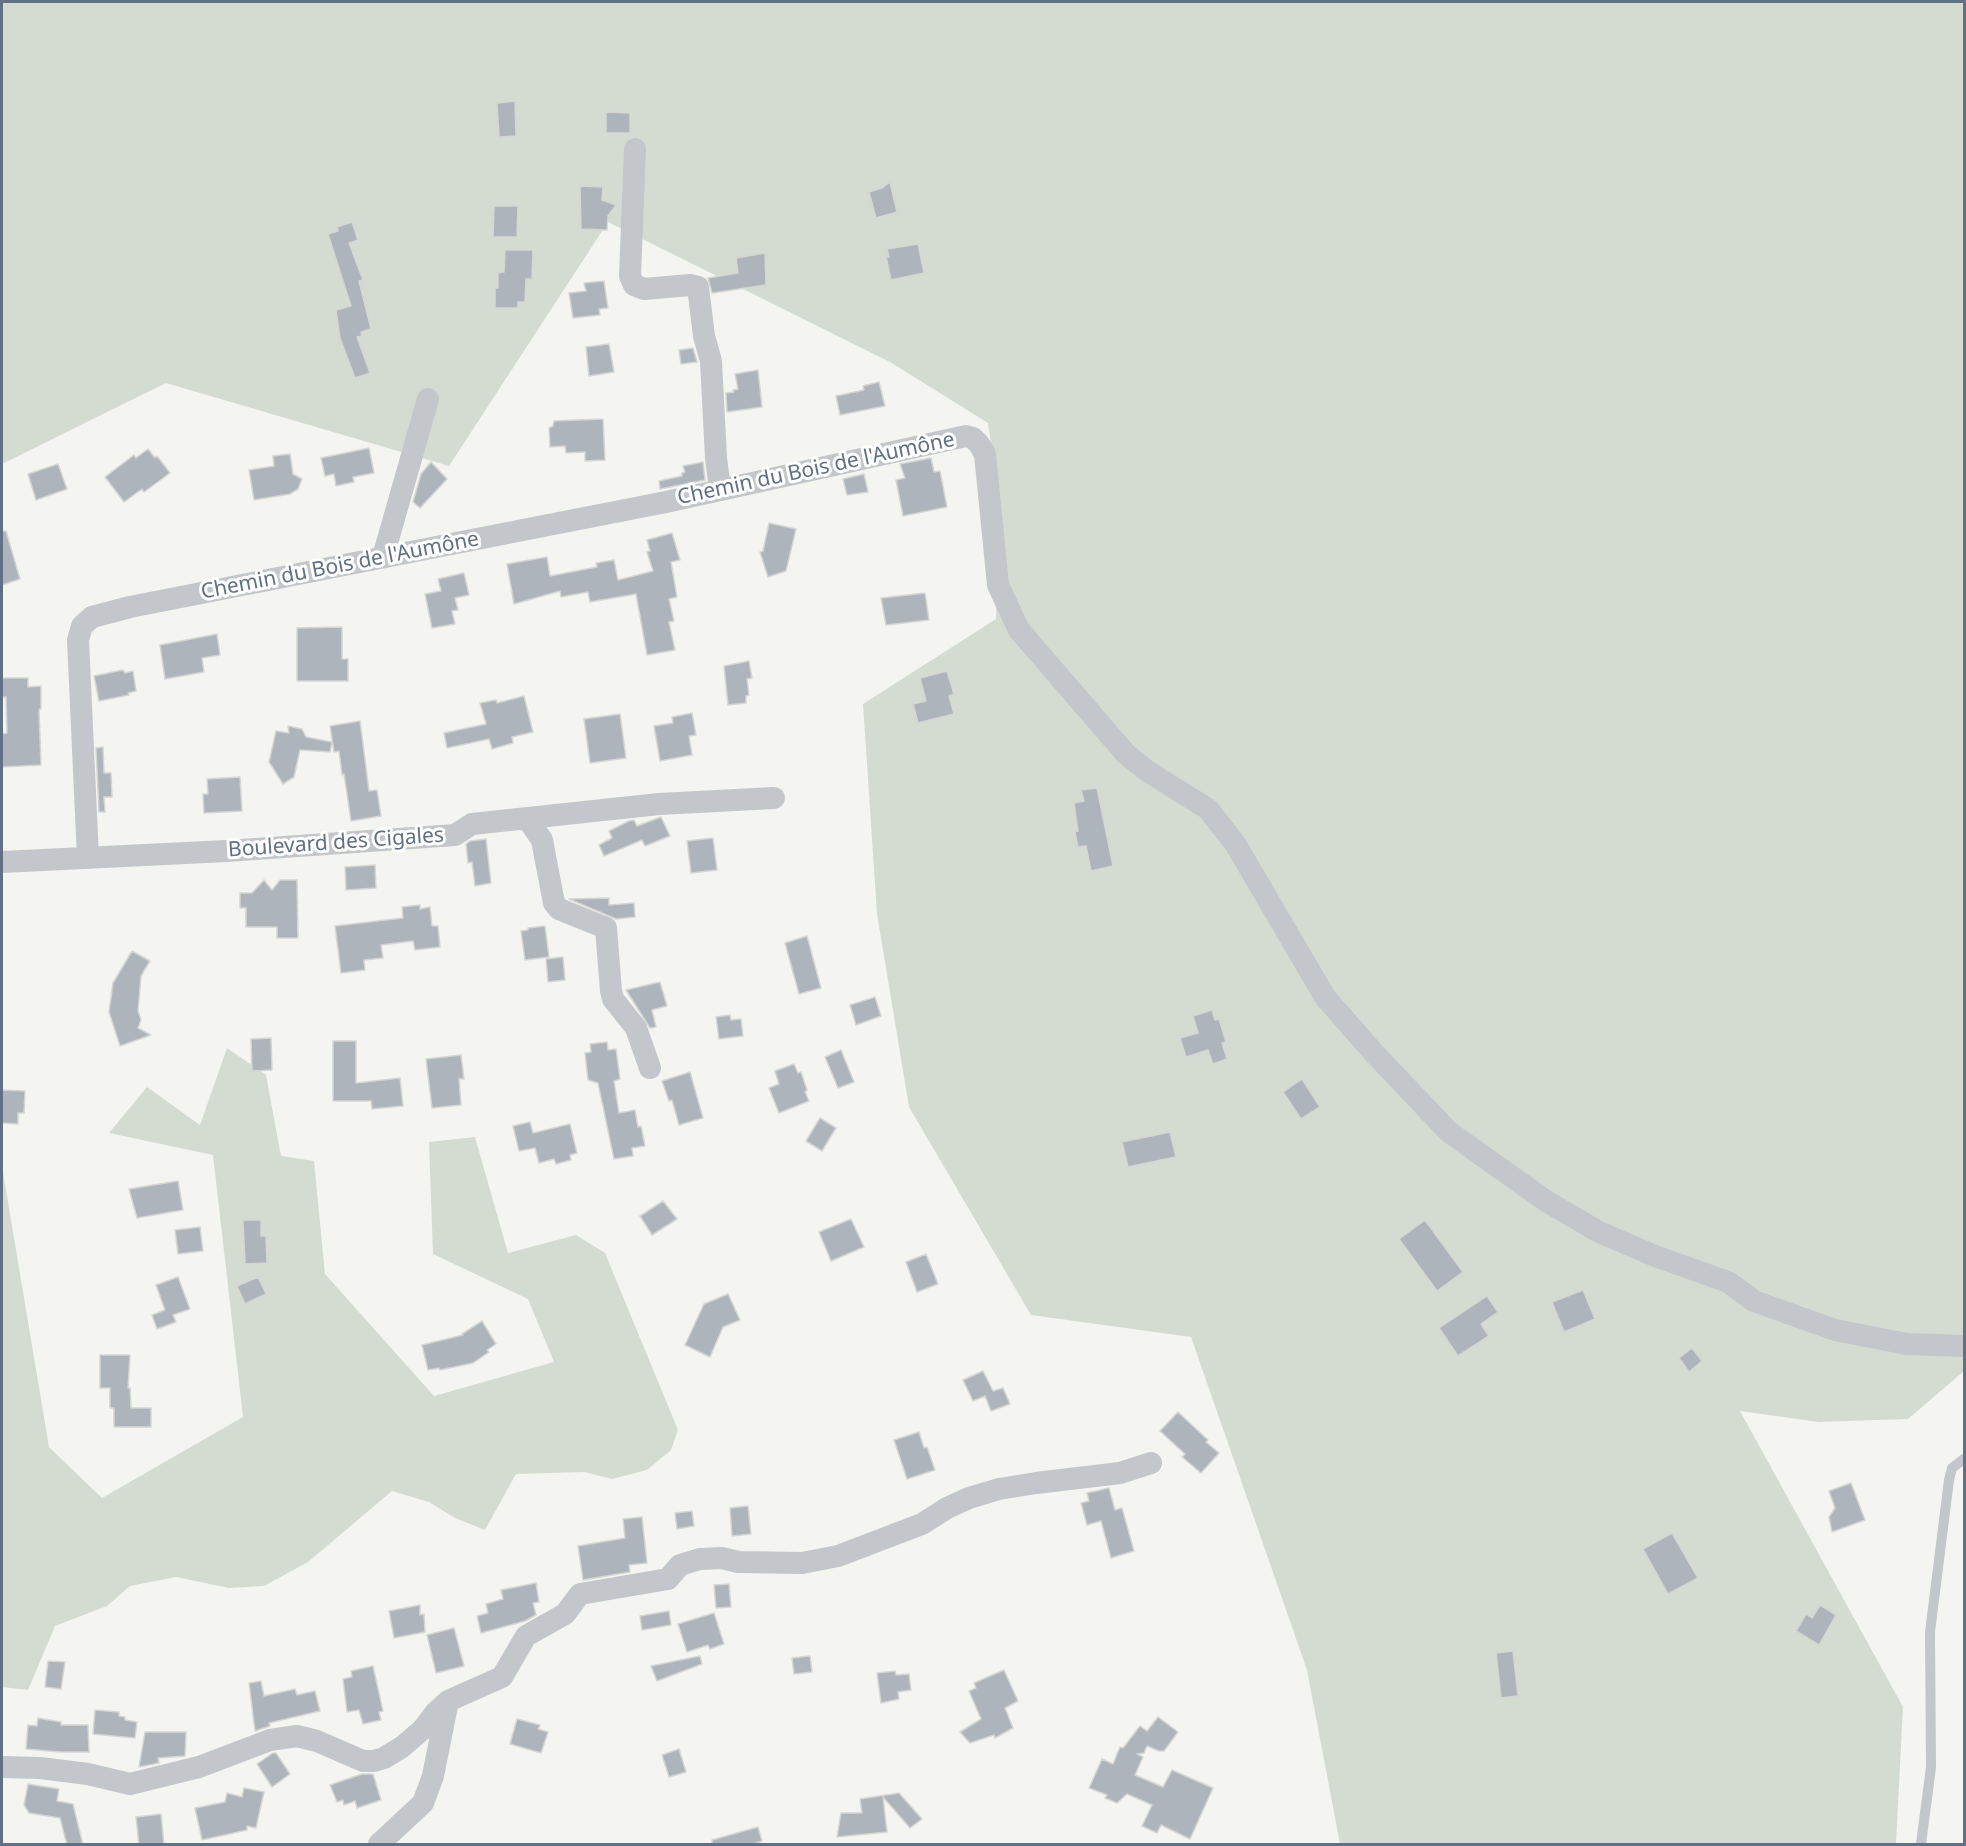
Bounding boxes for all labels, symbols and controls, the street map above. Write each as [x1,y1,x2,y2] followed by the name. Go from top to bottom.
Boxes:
[675,427,957,511] street label: Chemin du Bois de l'Aumône
[199,527,481,605] street label: Chemin du Bois de l'Aumône
[227,823,445,863] street label: Boulevard des Cigales

